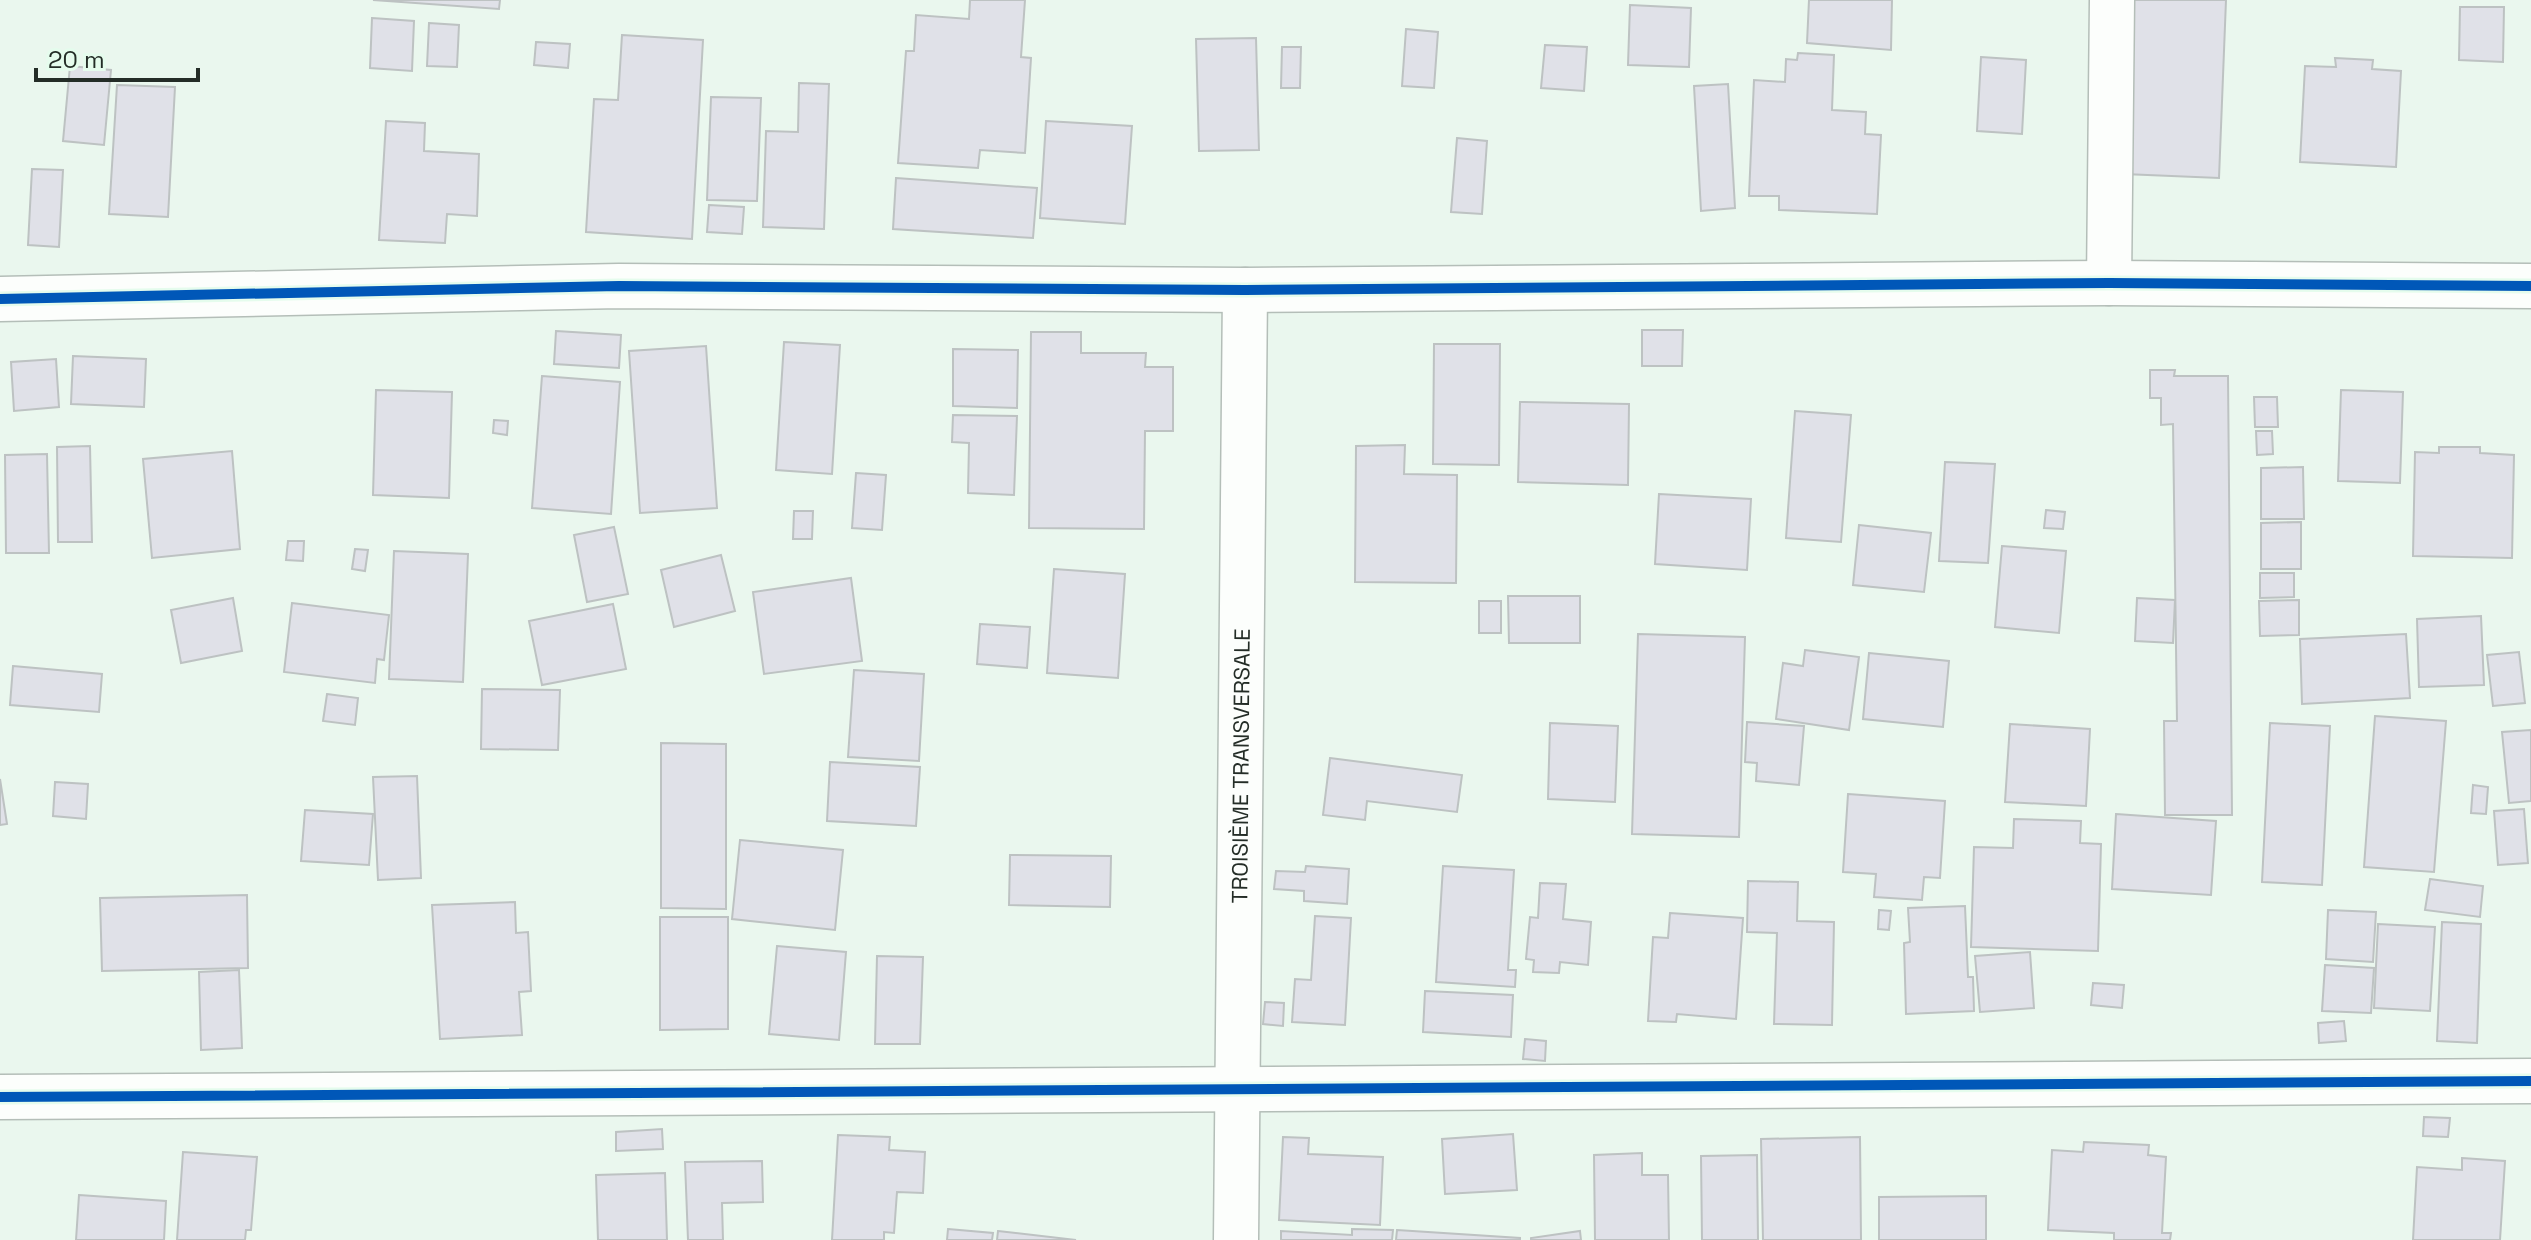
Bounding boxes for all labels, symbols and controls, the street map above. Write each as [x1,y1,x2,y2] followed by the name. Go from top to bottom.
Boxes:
[36,32,198,82] scale bar
[48,44,105,75] text: 20 m
[1225,628,1256,904] street label: TROISIÈME TRANSVERSALE

